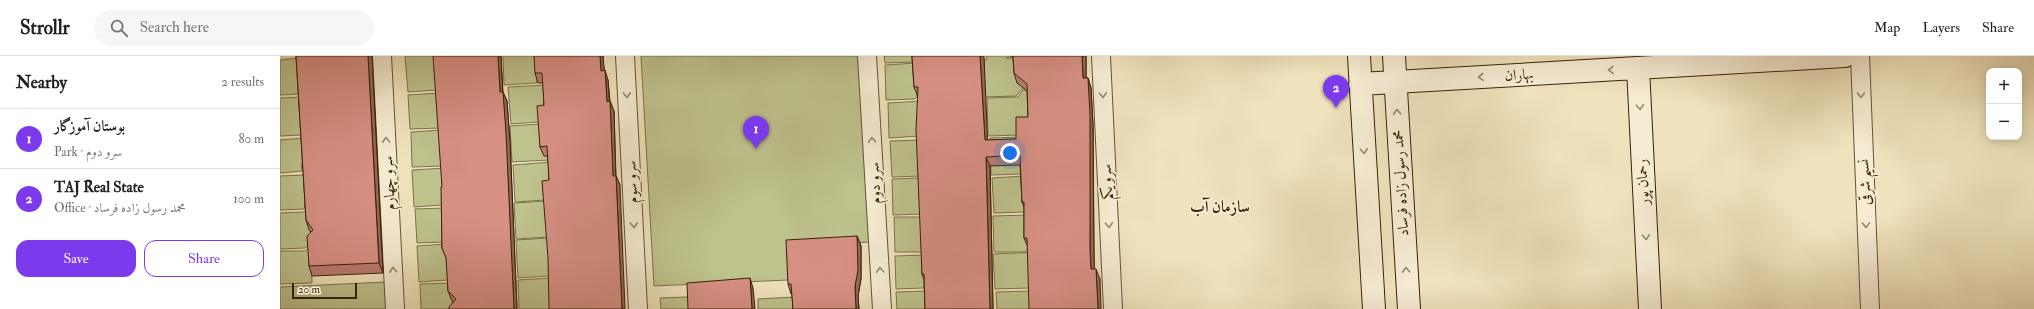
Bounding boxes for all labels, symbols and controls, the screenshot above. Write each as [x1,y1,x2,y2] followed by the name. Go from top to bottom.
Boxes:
[94,10,374,46] search box
[20,16,70,40] text: Strollr
[108,17,130,39] icon: search
[140,18,209,37] text: Search here
[1874,19,1900,36] text: Map
[1922,19,1960,36] text: Layers
[1982,19,2014,36] text: Share
[1504,65,1534,85] street label: بهاران
[1608,65,1614,74] one-way arrow
[1986,68,2022,140] map controls
[1986,68,2022,104] button: +
[16,72,67,93] text: Nearby
[1478,73,1484,81] one-way arrow
[221,74,264,90] text: 2 results
[1323,75,1349,108] pin: 2
[622,92,631,98] one-way arrow
[1099,92,1107,98] one-way arrow
[1857,92,1866,98] one-way arrow
[1636,104,1644,110] one-way arrow
[1986,104,2022,140] button: −
[1393,109,1402,115] one-way arrow
[743,116,769,149] pin: 1
[54,117,125,136] text: بوستان آموزگار
[1389,129,1413,236] street label: محمد رسول زاده فرساد
[27,131,31,147] text: 1
[238,131,264,147] text: 80 m
[382,137,391,143] one-way arrow
[868,137,877,143] one-way arrow
[1000,143,1020,163] your location
[54,144,122,160] text: Park · سرو دوم
[1360,148,1369,154] one-way arrow
[378,155,403,211] street label: سرو چهارم
[1632,158,1655,208] street label: رحمان پور
[1855,158,1880,206] street label: نسیم شرقی
[621,160,646,204] street label: سرو سوم
[864,161,889,205] street label: سرو دوم
[1097,163,1121,200] street label: سرو یکم
[54,178,144,197] text: TAJ Real State
[26,191,32,207] text: 2
[233,191,264,207] text: 100 m
[1190,197,1250,217] district label: سازمان آب
[54,200,186,216] text: Office · محمد رسول زاده فرساد
[629,222,638,228] one-way arrow
[1105,222,1113,228] one-way arrow
[1862,222,1871,228] one-way arrow
[1642,234,1650,240] one-way arrow
[16,240,136,277] button: Save
[144,240,264,277] button: Share
[389,267,398,273] one-way arrow
[875,267,884,273] one-way arrow
[1402,267,1411,273] one-way arrow
[292,281,357,300] scale bar
[298,283,320,296] text: 20 m

